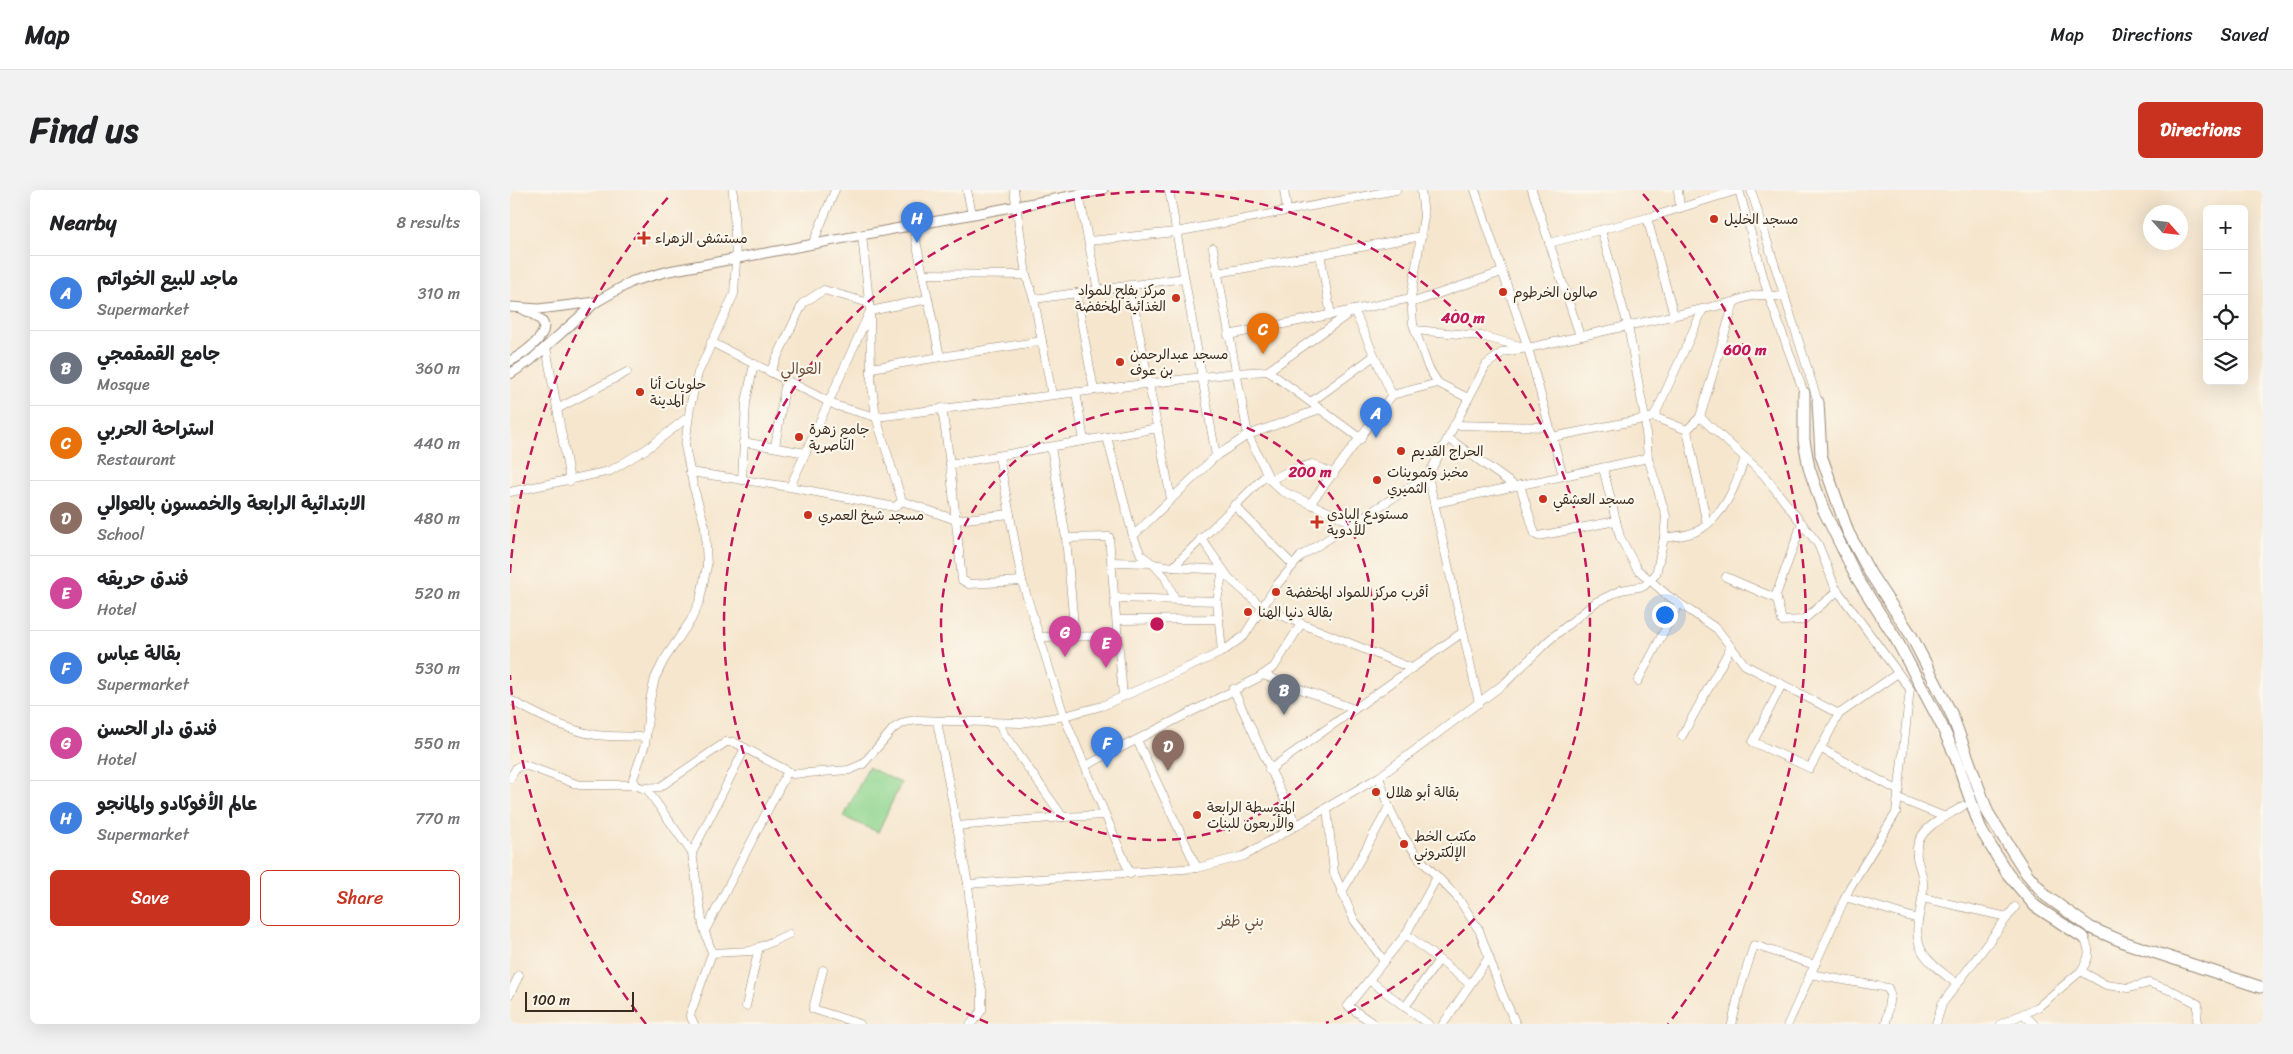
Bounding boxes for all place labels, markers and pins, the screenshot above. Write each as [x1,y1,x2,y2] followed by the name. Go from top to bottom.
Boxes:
[901,202,933,243] pin: H
[1724,207,1799,232] place label: مسجد الخليل
[1708,213,1720,225] marker: مسجد الخليل
[655,226,748,251] place label: مستشفى الزهراء
[637,231,651,245] marker: مستشفى الزهراء
[1075,278,1166,319] place label: مركز بفلح للمواد الغذائية المخفضة
[1513,280,1598,305] place label: صالون الخرطوم
[1497,286,1509,298] marker: صالون الخرطوم
[1170,292,1182,304] marker: مركز بفلح للمواد الغذائية المخفضة
[1247,313,1279,354] pin: C
[1130,342,1228,383] place label: مسجد عبدالرحمن بن عوف
[1114,356,1126,368] marker: مسجد عبدالرحمن بن عوف
[650,372,706,413] place label: حلويات أنا المدينة
[634,386,646,398] marker: حلويات أنا المدينة
[1360,397,1392,438] pin: A
[809,417,870,458] place label: جامع زهرة الناصرية
[793,431,805,443] marker: جامع زهرة الناصرية
[1411,439,1484,464] place label: الحراج القديم
[1395,445,1407,457] marker: الحراج القديم
[1387,460,1469,501] place label: مخبز وتموينات الثميري
[1371,474,1383,486] marker: مخبز وتموينات الثميري
[1553,487,1635,512] place label: مسجد العشقي
[1537,493,1549,505] marker: مسجد العشقي
[1327,502,1409,543] place label: مستودع البادى للأدوية
[818,503,924,528] place label: مسجد شيخ العمري
[802,509,814,521] marker: مسجد شيخ العمري
[1311,516,1323,528] marker: مستودع البادى للأدوية
[1286,580,1429,605] place label: أقرب مركز للمواد المخفضة
[1270,586,1282,598] marker: أقرب مركز للمواد المخفضة
[1258,600,1333,625] place label: بقالة دنيا الهنا
[1242,606,1254,618] marker: بقالة دنيا الهنا
[1148,615,1166,633] centre of rings
[1049,616,1081,657] pin: G
[1090,627,1122,668] pin: E
[1268,674,1300,715] pin: B
[1091,727,1123,768] pin: F
[1152,730,1184,771] pin: D
[1386,780,1459,805] place label: بقالة أبو هلال
[1370,786,1382,798] marker: بقالة أبو هلال
[1207,795,1295,836] place label: المتوسطة الرابعة والأربعون للبنات
[1191,809,1203,821] marker: المتوسطة الرابعة والأربعون للبنات
[1414,824,1476,865] place label: مكتب الخط الإلكتروني
[1398,838,1410,850] marker: مكتب الخط الإلكتروني

